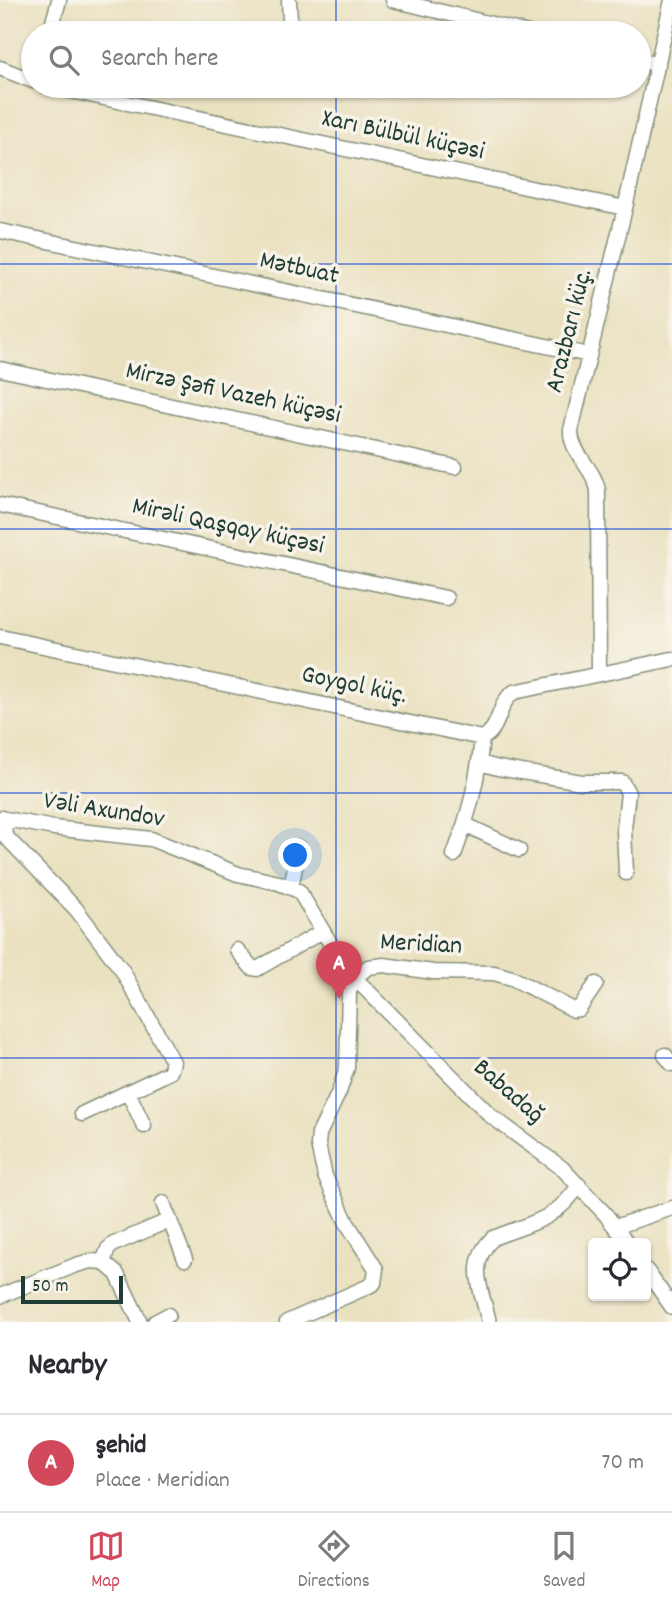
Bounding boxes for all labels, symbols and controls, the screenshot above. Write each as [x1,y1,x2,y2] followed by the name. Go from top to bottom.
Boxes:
[21,21,651,98] search box
[45,41,83,79] icon: search
[101,41,219,78] text: Search here
[318,101,488,171] street label: Xarı Bülbül küçəsi
[256,243,342,296] street label: Mətbuat
[537,265,603,397] street label: Arazbarı küç.
[122,353,344,435] street label: Mirzə Şəfi Vazeh küçəsi
[129,489,328,565] street label: Mirəli Qaşqay küçəsi
[298,657,410,715] street label: Goygol küç.
[41,783,167,839] street label: Vəli Axundov
[278,838,312,872] your location
[379,924,463,966] street label: Meridian
[316,941,362,999] pin: A
[464,1051,552,1133] street label: Babadağ
[588,1238,651,1301] map controls
[588,1238,651,1301] button: locate
[21,1273,122,1305] scale bar
[32,1274,69,1301] text: 50 m
[28,1346,106,1389] text: Nearby
[95,1428,147,1465] text: şehid
[45,1447,57,1480] text: A
[602,1447,644,1480] text: 70 m
[95,1465,230,1498] text: Place · Meridian
[87,1527,125,1596] tab: Map
[298,1527,370,1596] tab: Directions
[543,1527,585,1596] tab: Saved

